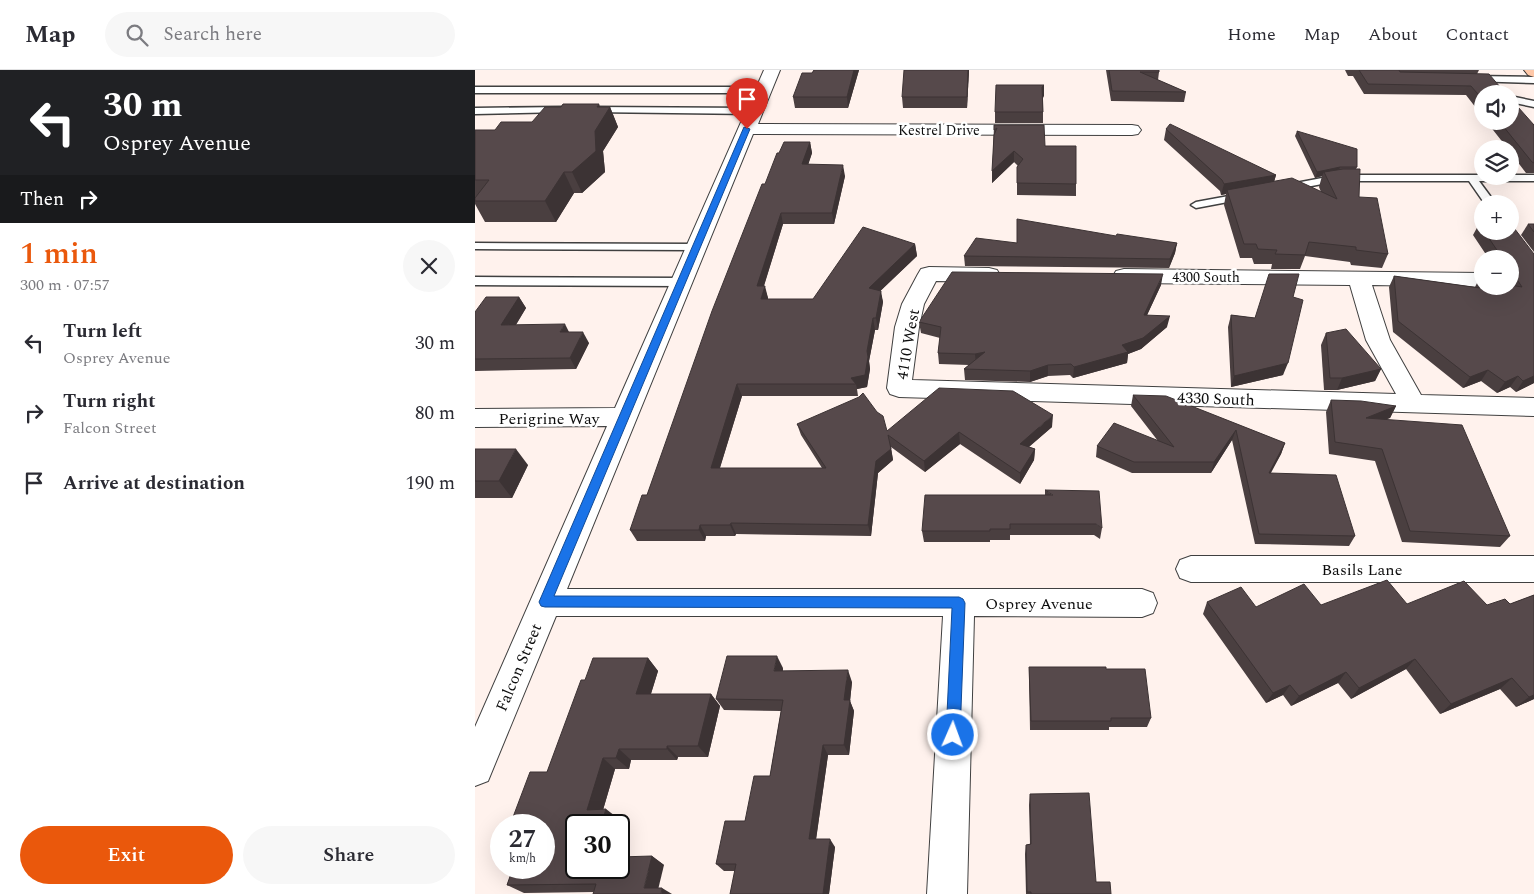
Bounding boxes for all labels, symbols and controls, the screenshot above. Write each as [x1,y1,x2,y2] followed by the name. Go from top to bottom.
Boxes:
[105,12,455,57] search box
[25,17,75,53] text: Map
[163,20,262,49] text: Search here
[123,21,151,49] icon: search
[1227,21,1276,48] text: Home
[1304,21,1340,48] text: Map
[1368,21,1418,48] text: About
[1446,21,1509,48] text: Contact
[726,78,768,129] pin
[103,79,183,132] text: 30 m
[733,85,761,113] icon: arrive
[1474,85,1519,295] map controls
[1474,85,1519,130] button: sound
[20,90,85,155] icon: left
[898,120,980,141] street label: Kestrel Drive
[103,127,251,160] text: Osprey Avenue
[1474,140,1519,185] button: layers
[20,185,64,214] text: Then
[74,185,102,213] icon: right
[1474,195,1519,240] button: +
[20,231,98,277] text: 1 min
[403,240,455,292] button: close
[1474,250,1519,295] button: −
[1172,267,1240,288] street label: 4300 South
[20,273,110,297] text: 300 m · 07:57
[890,307,926,381] street label: 4110 West
[63,317,142,346] text: Turn left
[20,329,48,357] icon: left
[415,329,455,358] text: 30 m
[63,346,171,370] text: Osprey Avenue
[1177,386,1255,412] street label: 4330 South
[63,387,156,416] text: Turn right
[20,399,48,427] icon: right
[415,399,455,428] text: 80 m
[499,407,601,431] street label: Perigrine Way
[63,416,157,440] text: Falcon Street
[20,469,48,497] icon: arrive
[63,469,245,498] text: Arrive at destination
[405,469,455,498] text: 190 m
[1322,558,1402,582] street label: Basils Lane
[985,592,1093,616] street label: Osprey Avenue
[490,619,548,715] street label: Falcon Street
[926,708,978,760] position arrow
[565,814,630,879] speed limit sign: 30
[508,821,537,859] text: 27
[20,826,233,884] button: Exit
[243,826,455,884] button: Share
[509,849,536,868] text: km/h

